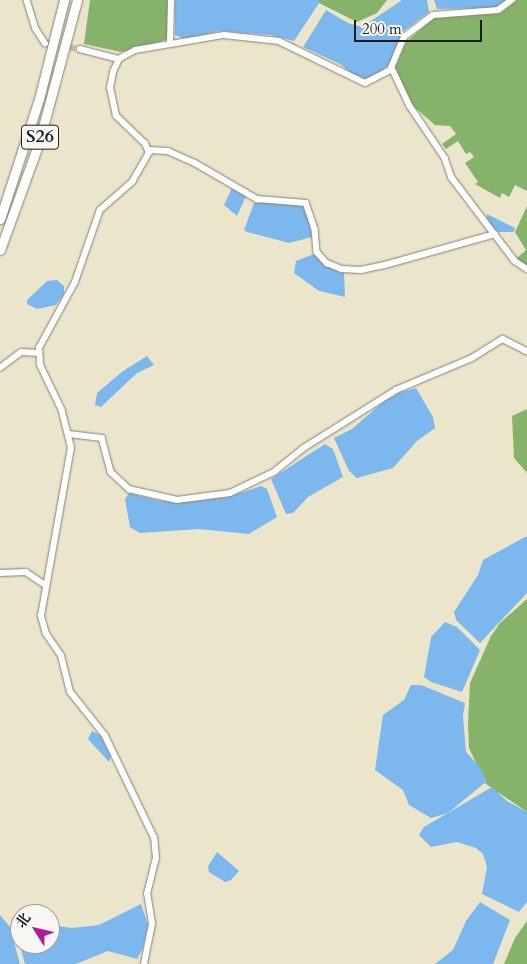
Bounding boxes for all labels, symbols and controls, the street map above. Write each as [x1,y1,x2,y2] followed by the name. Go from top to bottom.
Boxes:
[357,10,484,42] scale bar
[362,19,402,39] text: 200 m
[20,121,60,152] road number: S26
[10,904,60,954] north arrow
[11,909,35,932] text: 北

